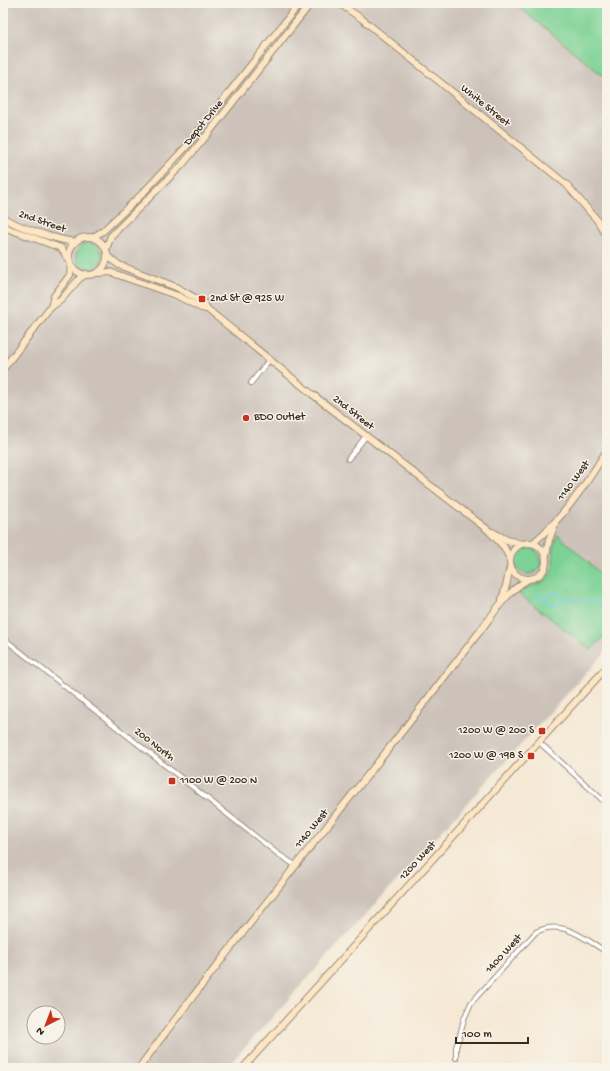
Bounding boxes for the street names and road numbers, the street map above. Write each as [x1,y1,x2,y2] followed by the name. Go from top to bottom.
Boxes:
[458,83,513,130] street label: White Street
[181,98,226,149] street label: Depot Drive
[17,208,69,236] street label: 2nd Street
[330,393,377,434] street label: 2nd Street
[555,457,593,504] street label: 1140 West
[132,726,177,764] street label: 200 North
[292,806,332,852] street label: 1140 West
[397,838,440,884] street label: 1200 West
[483,931,526,977] street label: 1400 West

